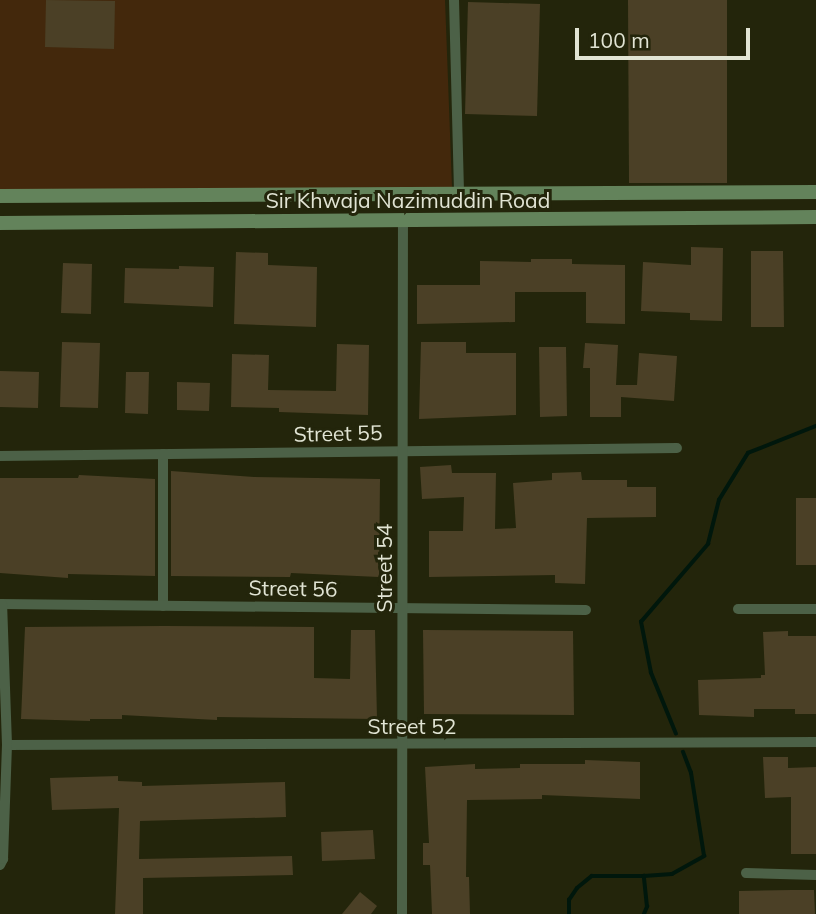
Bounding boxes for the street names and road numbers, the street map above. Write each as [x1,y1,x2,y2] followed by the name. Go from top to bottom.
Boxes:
[266,187,550,213] street label: Sir Khwaja Nazimuddin Road
[293,420,383,446] street label: Street 55
[371,524,397,612] street label: Street 54
[248,575,338,601] street label: Street 56
[368,713,456,739] street label: Street 52

